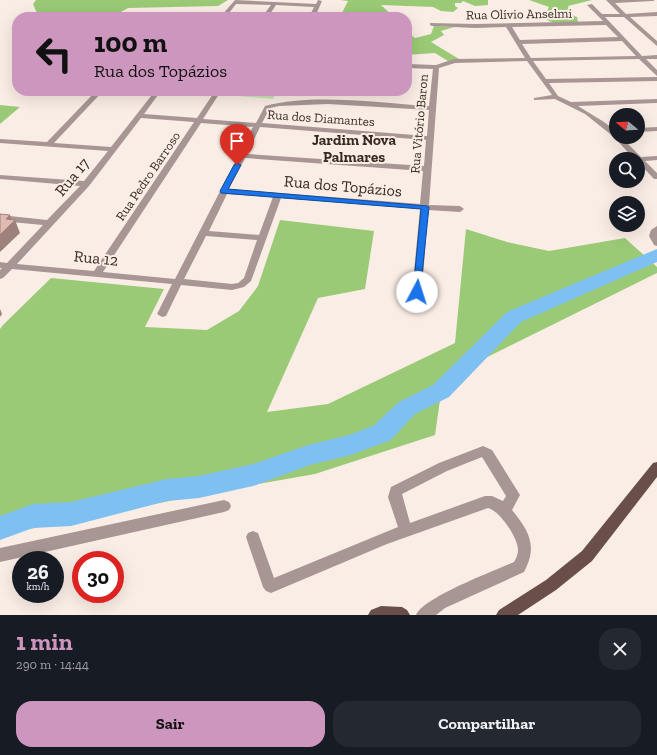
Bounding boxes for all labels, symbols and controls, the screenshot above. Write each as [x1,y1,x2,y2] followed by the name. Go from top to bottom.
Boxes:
[466,6,573,22] street label: Rua Olívio Anselmi
[94,26,167,59] text: 100 m
[28,28,80,80] icon: left
[94,60,227,82] text: Rua dos Topázios
[407,73,431,174] street label: Rua Vitório Baron
[267,107,376,129] street label: Rua dos Diamantes
[609,108,645,144] north arrow
[609,108,645,232] map controls
[220,124,254,165] pin
[113,128,184,223] street label: Rua Pedro Barroso
[226,130,248,152] icon: arrive
[312,131,396,166] district label: Jardim Nova Palmares
[609,152,645,188] button: search
[51,154,94,200] street label: Rua 17
[283,171,403,201] street label: Rua dos Topázios
[609,196,645,232] button: layers
[73,246,119,270] street label: Rua 12
[396,271,438,313] position arrow
[72,551,124,603] speed limit sign: 30
[27,560,49,584] text: 26
[27,581,49,593] text: km/h
[16,627,73,656] text: 1 min
[599,628,641,670] button: close
[16,657,89,672] text: 290 m · 14:44
[16,701,325,747] button: Sair
[333,701,641,747] button: Compartilhar

